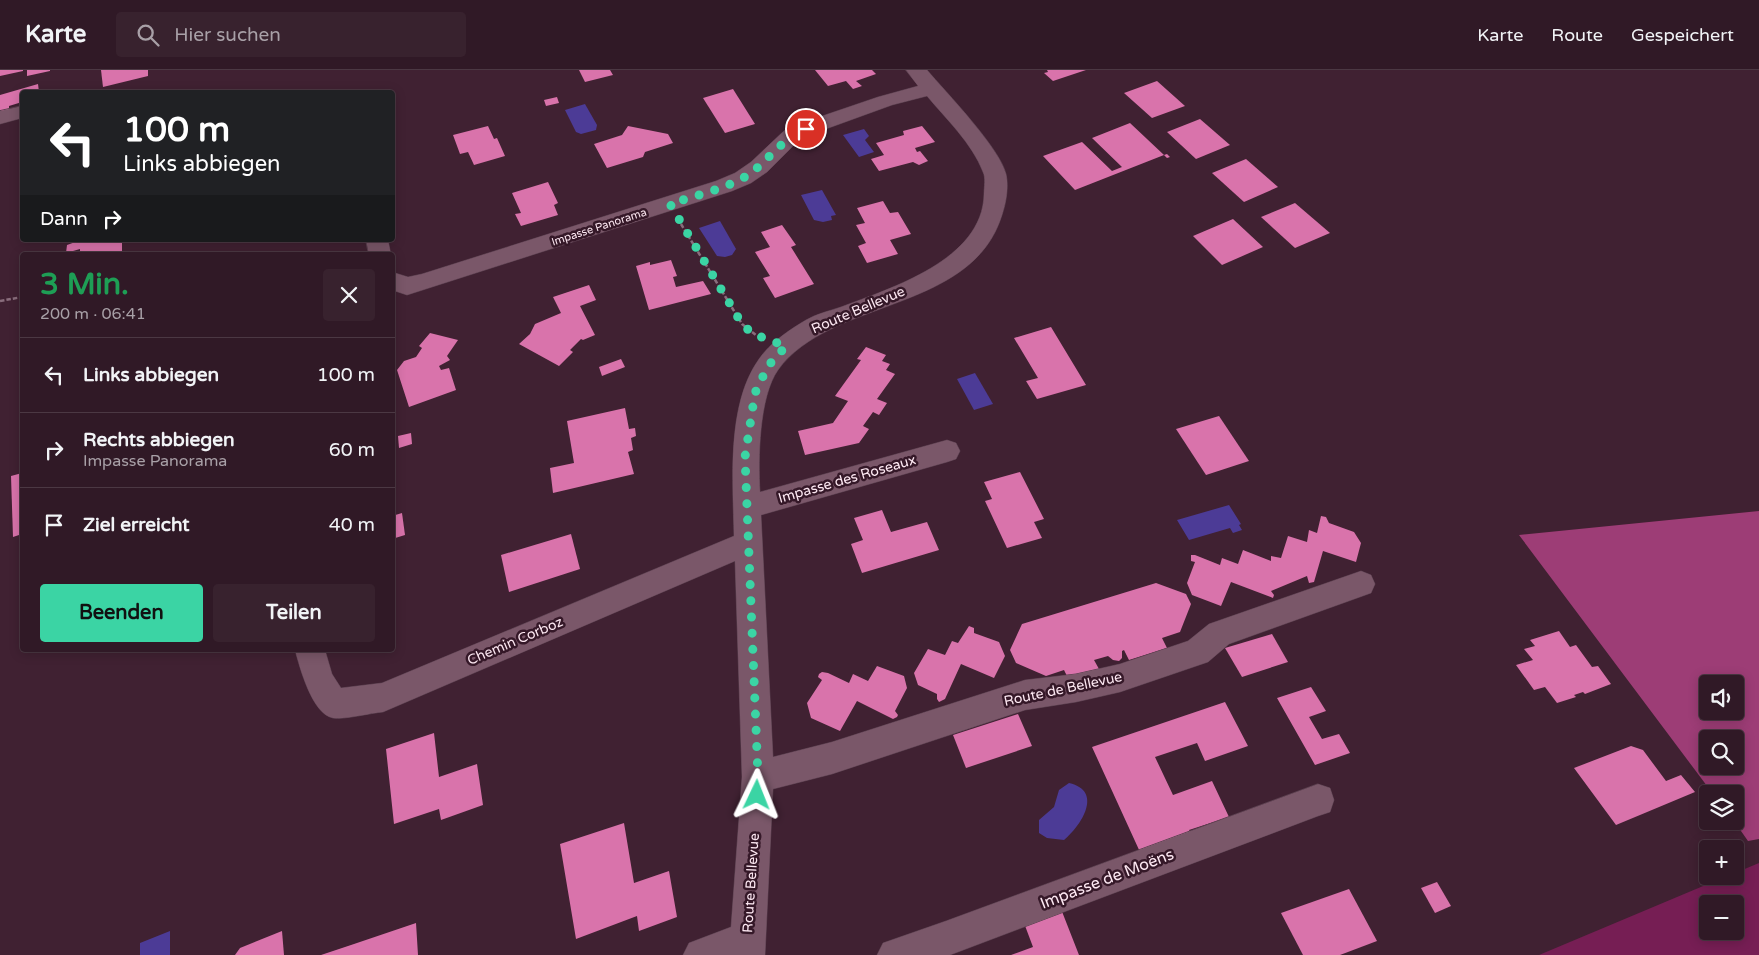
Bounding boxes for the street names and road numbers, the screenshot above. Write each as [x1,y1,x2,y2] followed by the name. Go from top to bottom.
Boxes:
[550,205,648,249] street label: Impasse Panorama
[809,283,907,337] street label: Route Bellevue
[776,451,918,507] street label: Impasse des Roseaux
[465,613,565,669] street label: Chemin Corboz
[1002,668,1124,710] street label: Route de Bellevue
[739,832,763,934] street label: Route Bellevue
[1037,844,1177,914] street label: Impasse de Moëns

